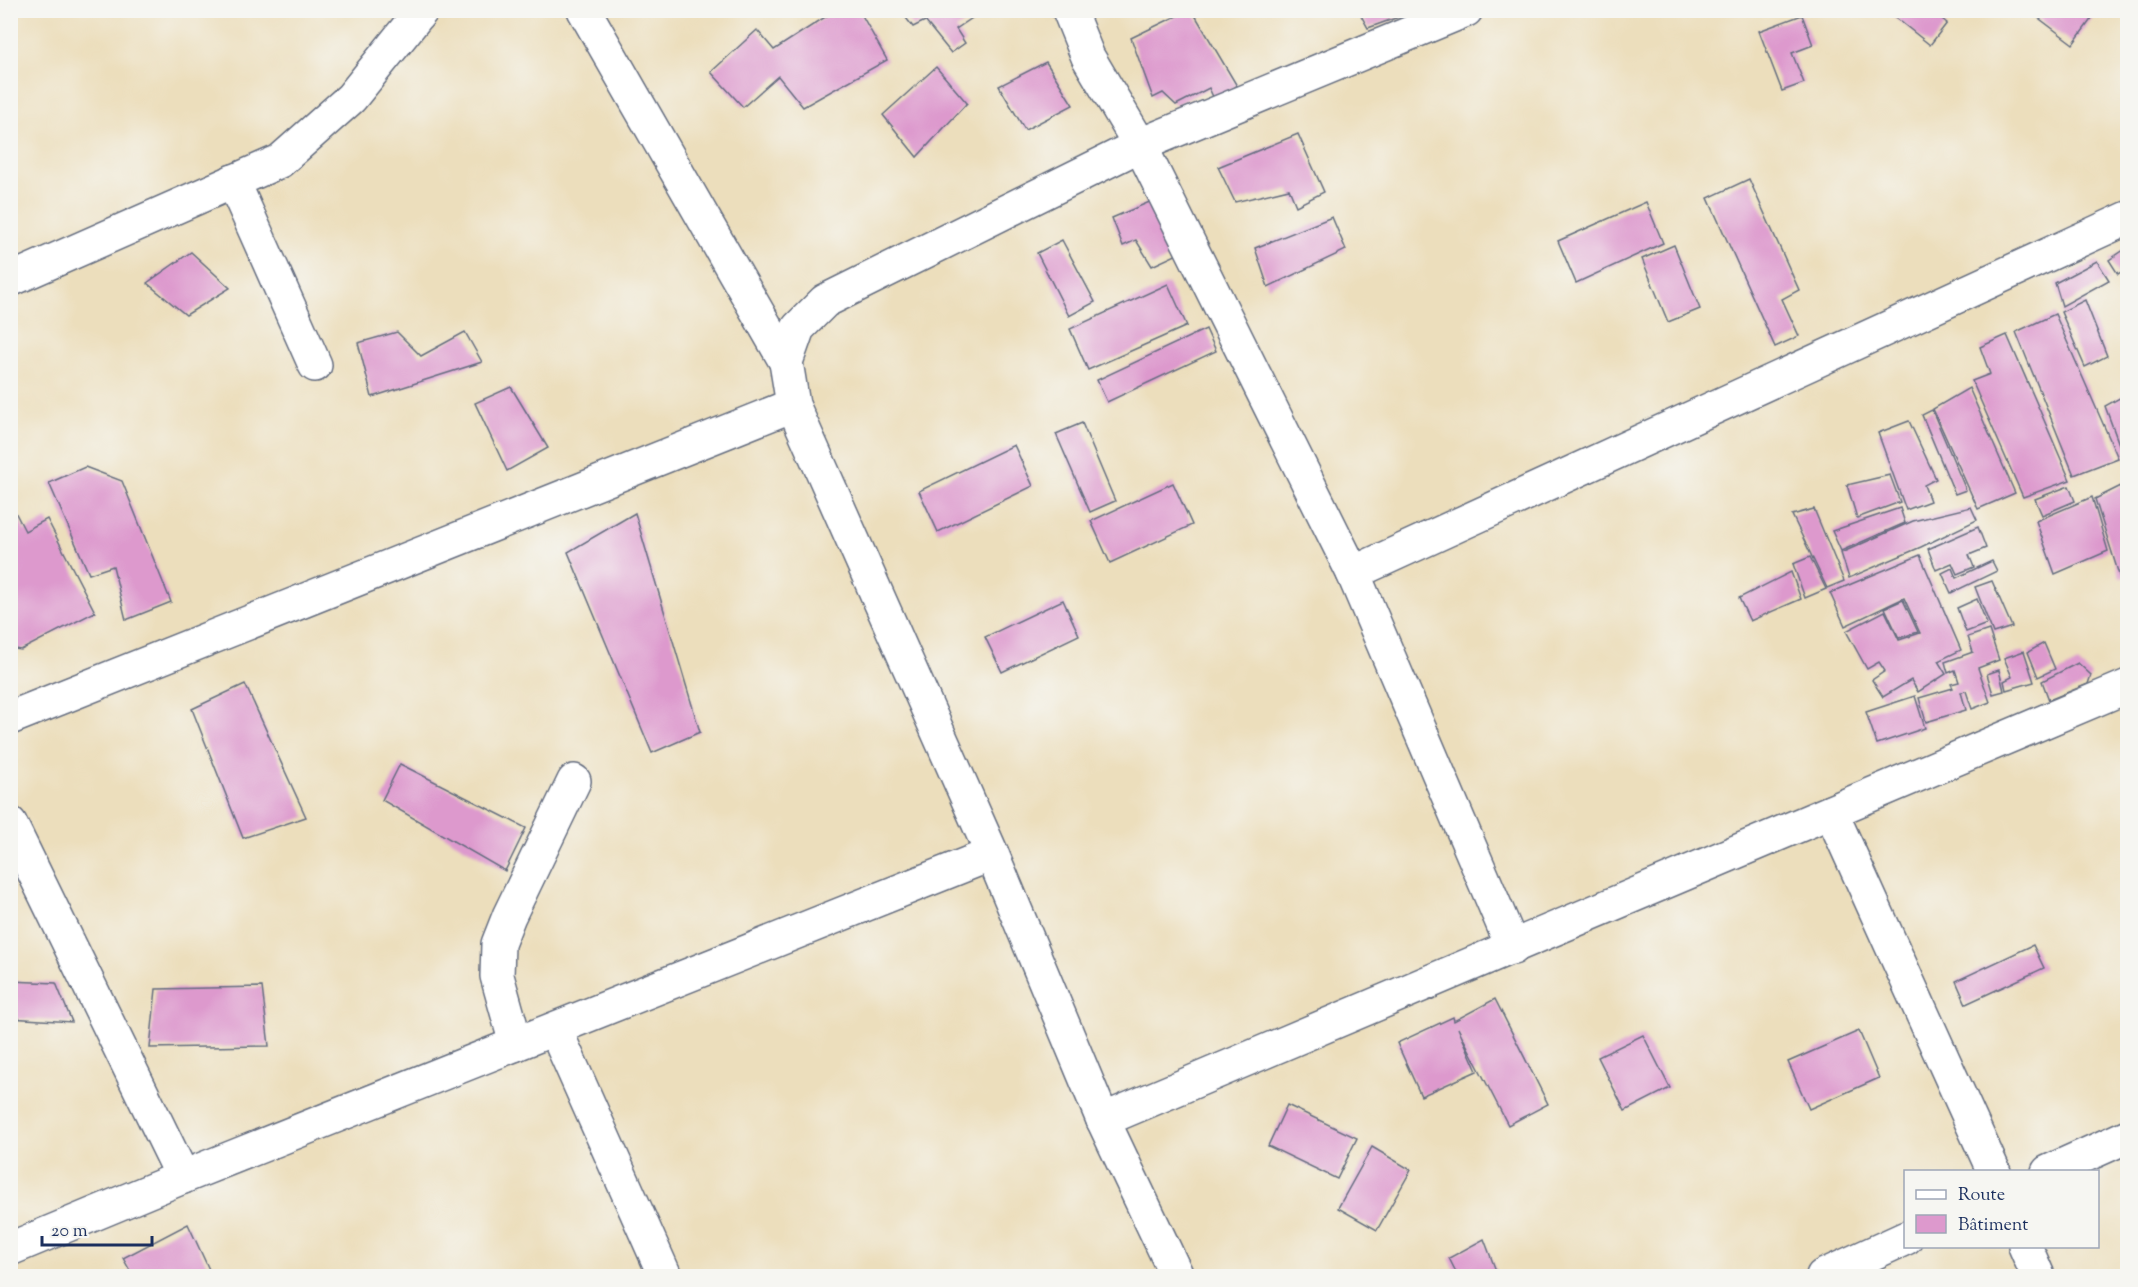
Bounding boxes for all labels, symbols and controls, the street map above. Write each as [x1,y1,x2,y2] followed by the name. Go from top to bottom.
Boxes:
[1904,1170,2099,1248] legend
[1958,1183,2005,1209] text: Route
[42,1209,152,1247] scale bar
[1958,1213,2028,1239] text: Bâtiment
[51,1219,88,1245] text: 20 m

